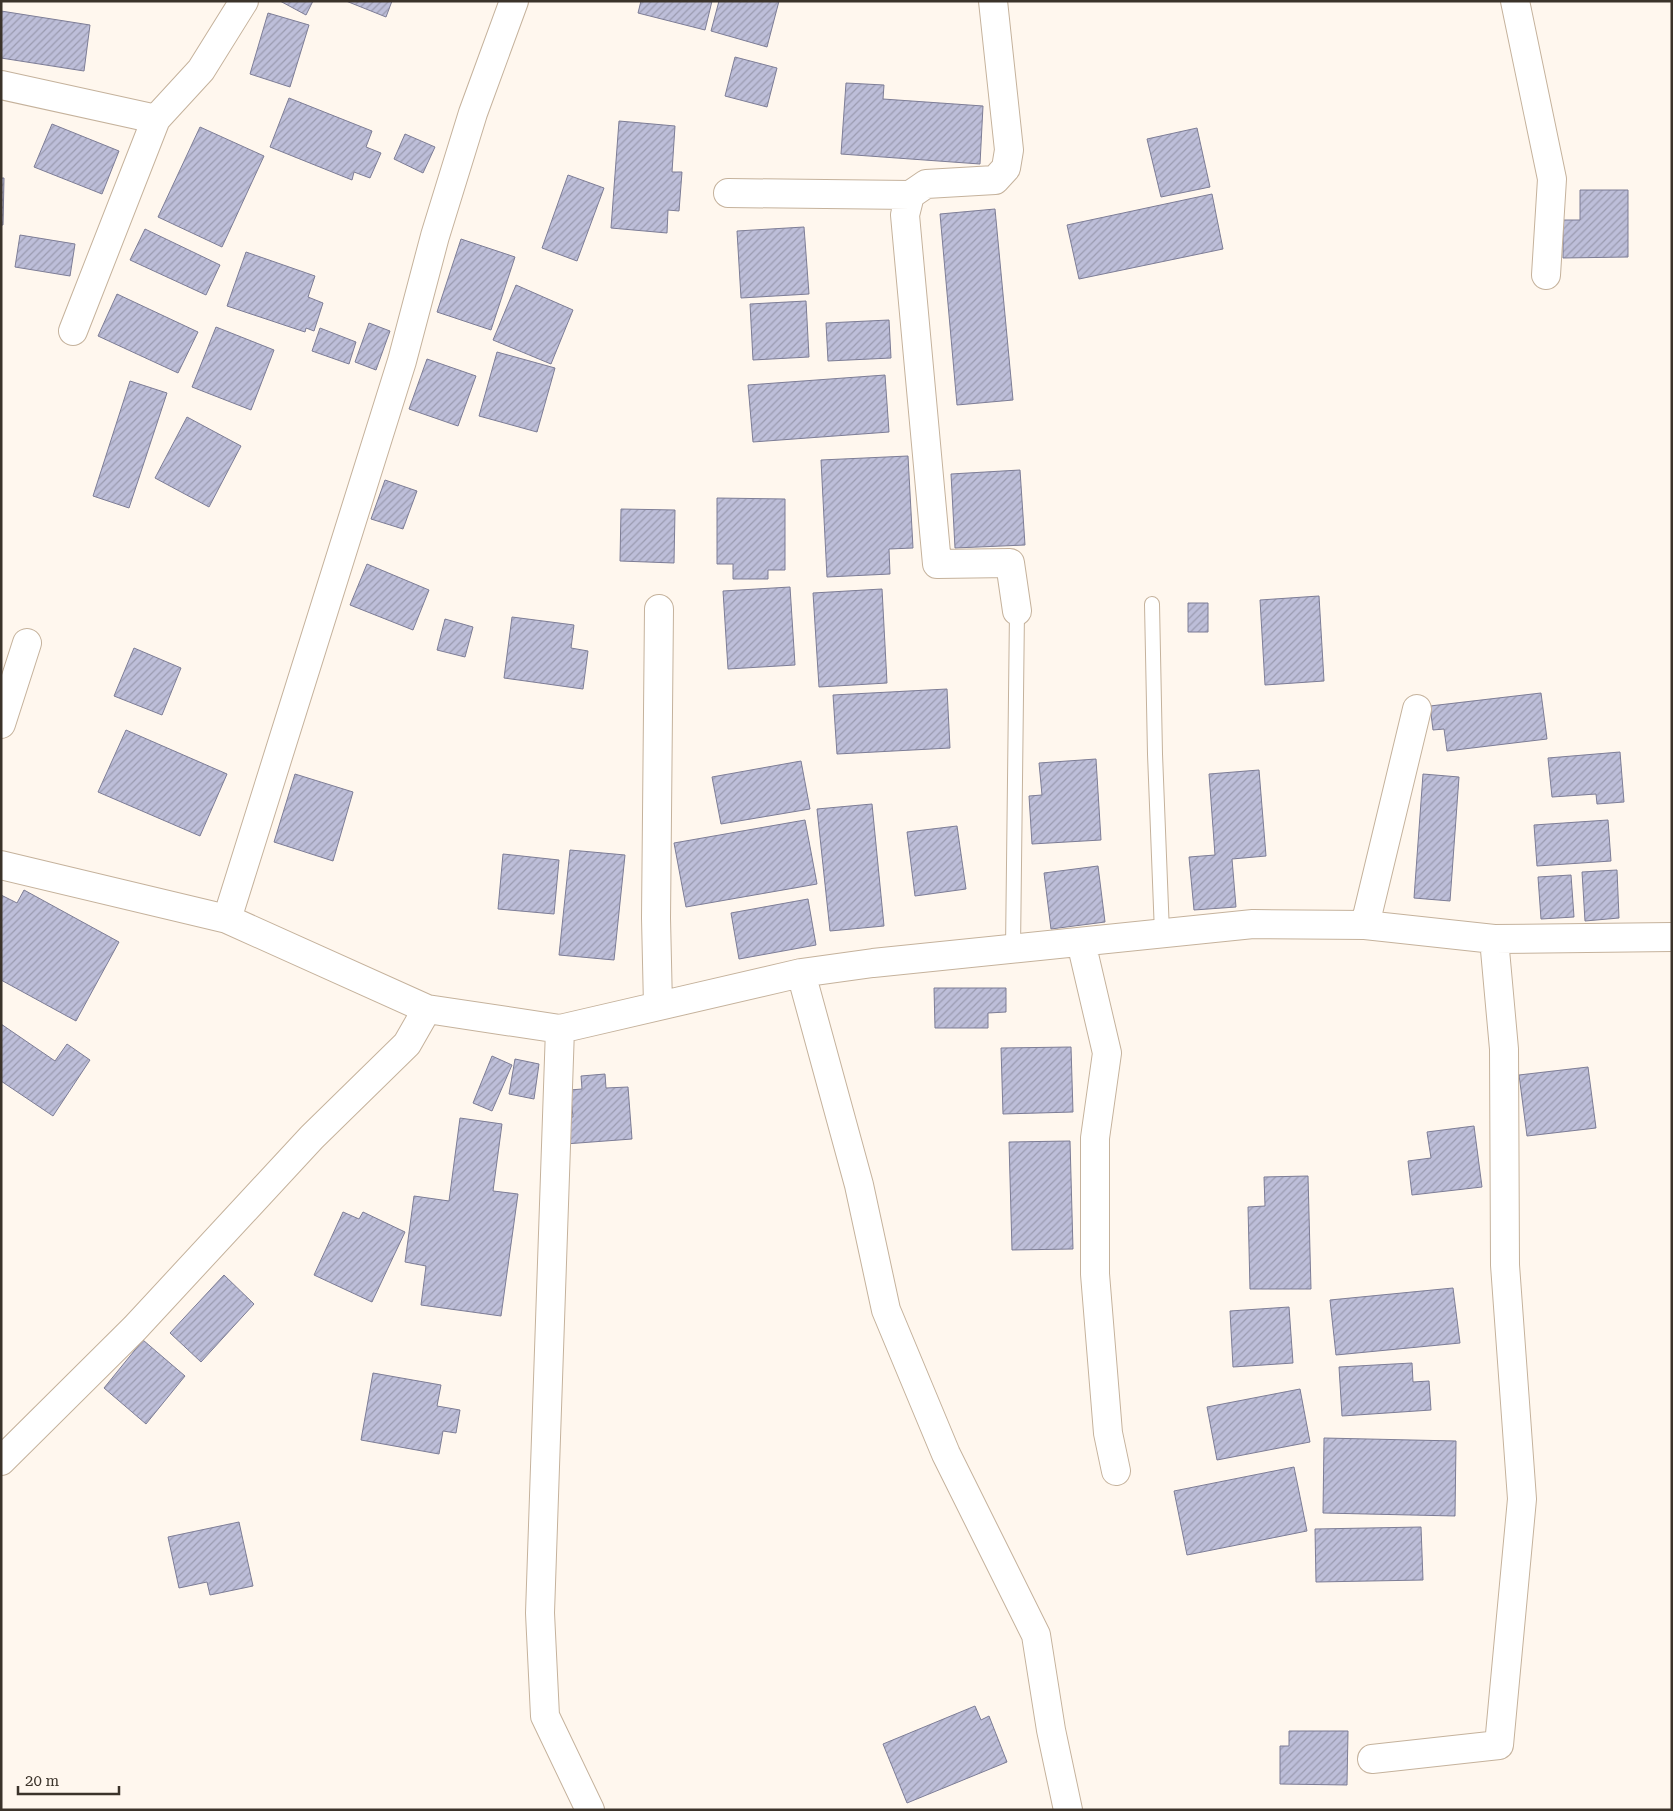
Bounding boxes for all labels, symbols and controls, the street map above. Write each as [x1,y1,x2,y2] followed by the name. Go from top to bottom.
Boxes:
[18,1764,119,1796] scale bar
[25,1772,60,1790] text: 20 m

